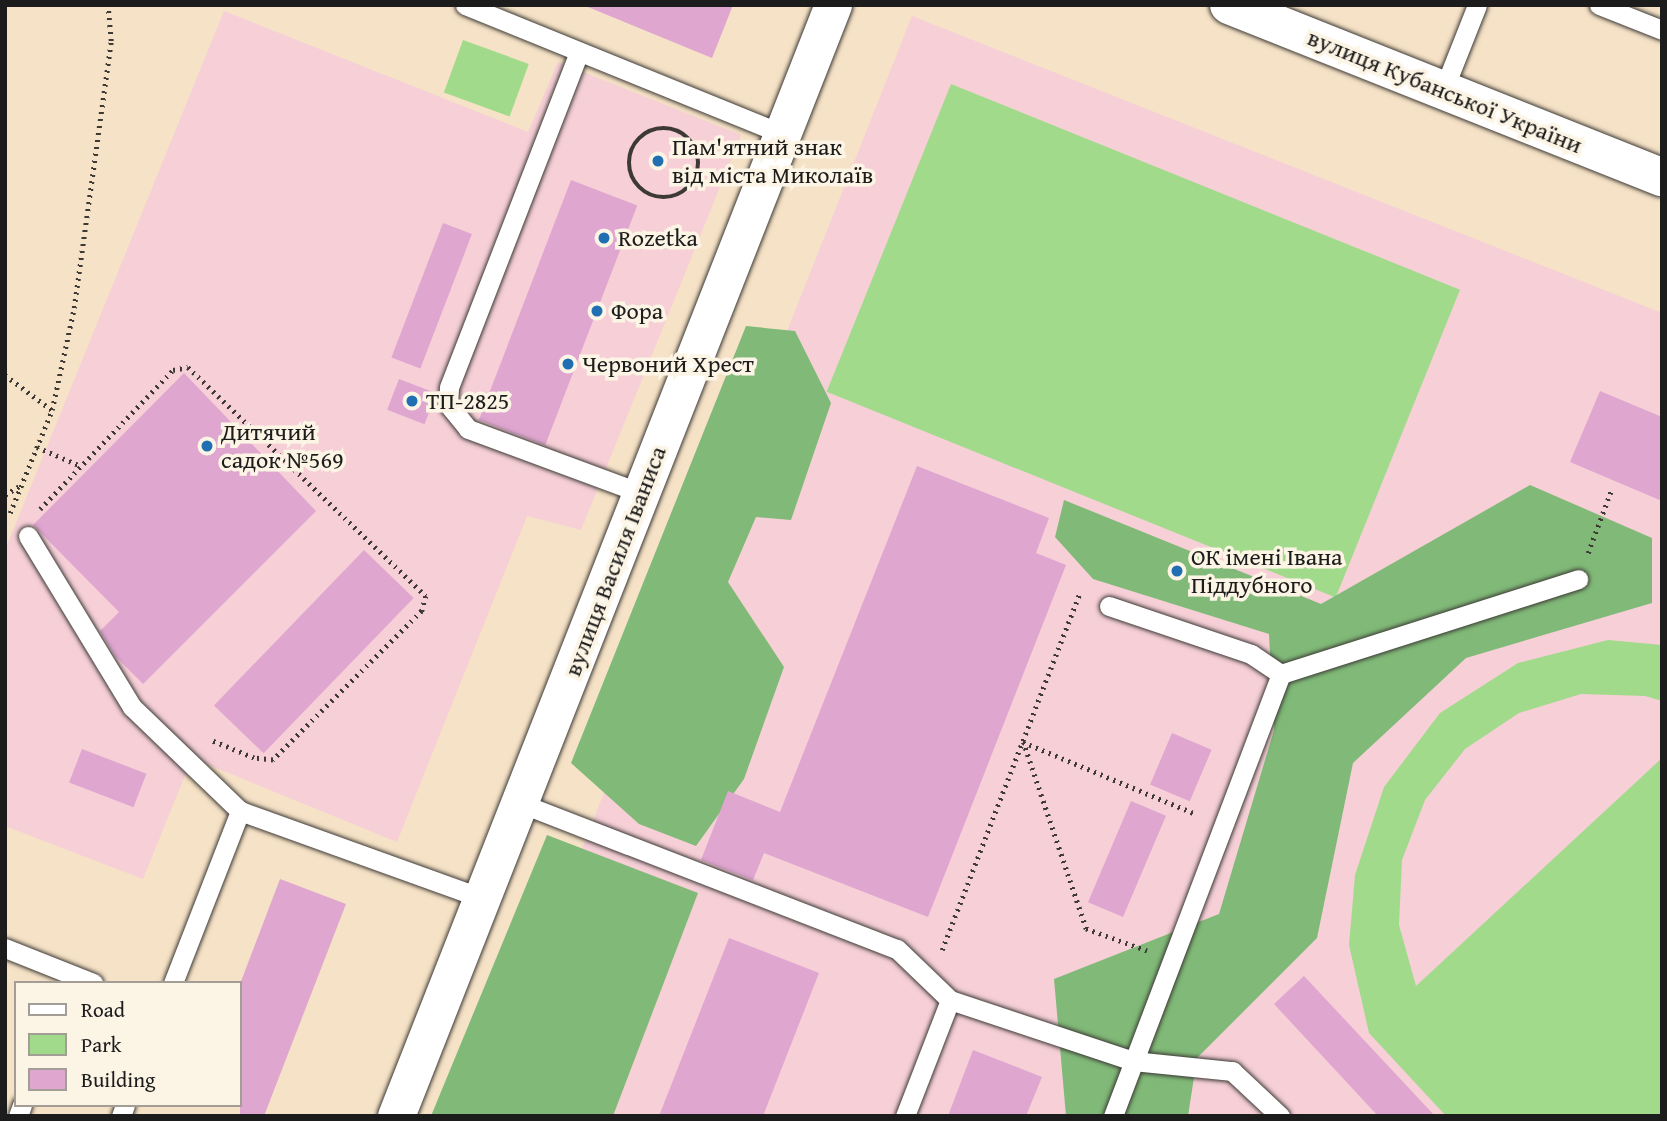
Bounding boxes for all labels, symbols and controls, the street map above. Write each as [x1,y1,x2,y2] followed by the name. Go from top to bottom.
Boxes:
[1304,23,1586,159] street label: вулиця Кубанської України
[672,133,873,189] place label: Пам'ятний знак від міста Миколаїв
[650,153,666,169] marker: Пам'ятний знак від міста Миколаїв
[618,224,698,252] place label: Rozetka
[596,230,612,246] marker: Rozetka
[611,297,663,325] place label: Фора
[589,303,605,319] marker: Фора
[582,350,754,378] place label: Червоний Хрест
[560,356,576,372] marker: Червоний Хрест
[426,387,509,415] place label: ТП-2825
[404,393,420,409] marker: ТП-2825
[221,418,344,474] place label: Дитячий садок №569
[199,438,215,454] marker: Дитячий садок №569
[558,442,672,680] street label: вулиця Василя Іваниса
[1191,543,1343,599] place label: ОК імені Івана Піддубного
[1169,563,1185,579] marker: ОК імені Івана Піддубного
[14,981,242,1107] legend
[81,994,125,1025] text: Road
[81,1029,122,1060] text: Park
[81,1064,155,1095] text: Building

